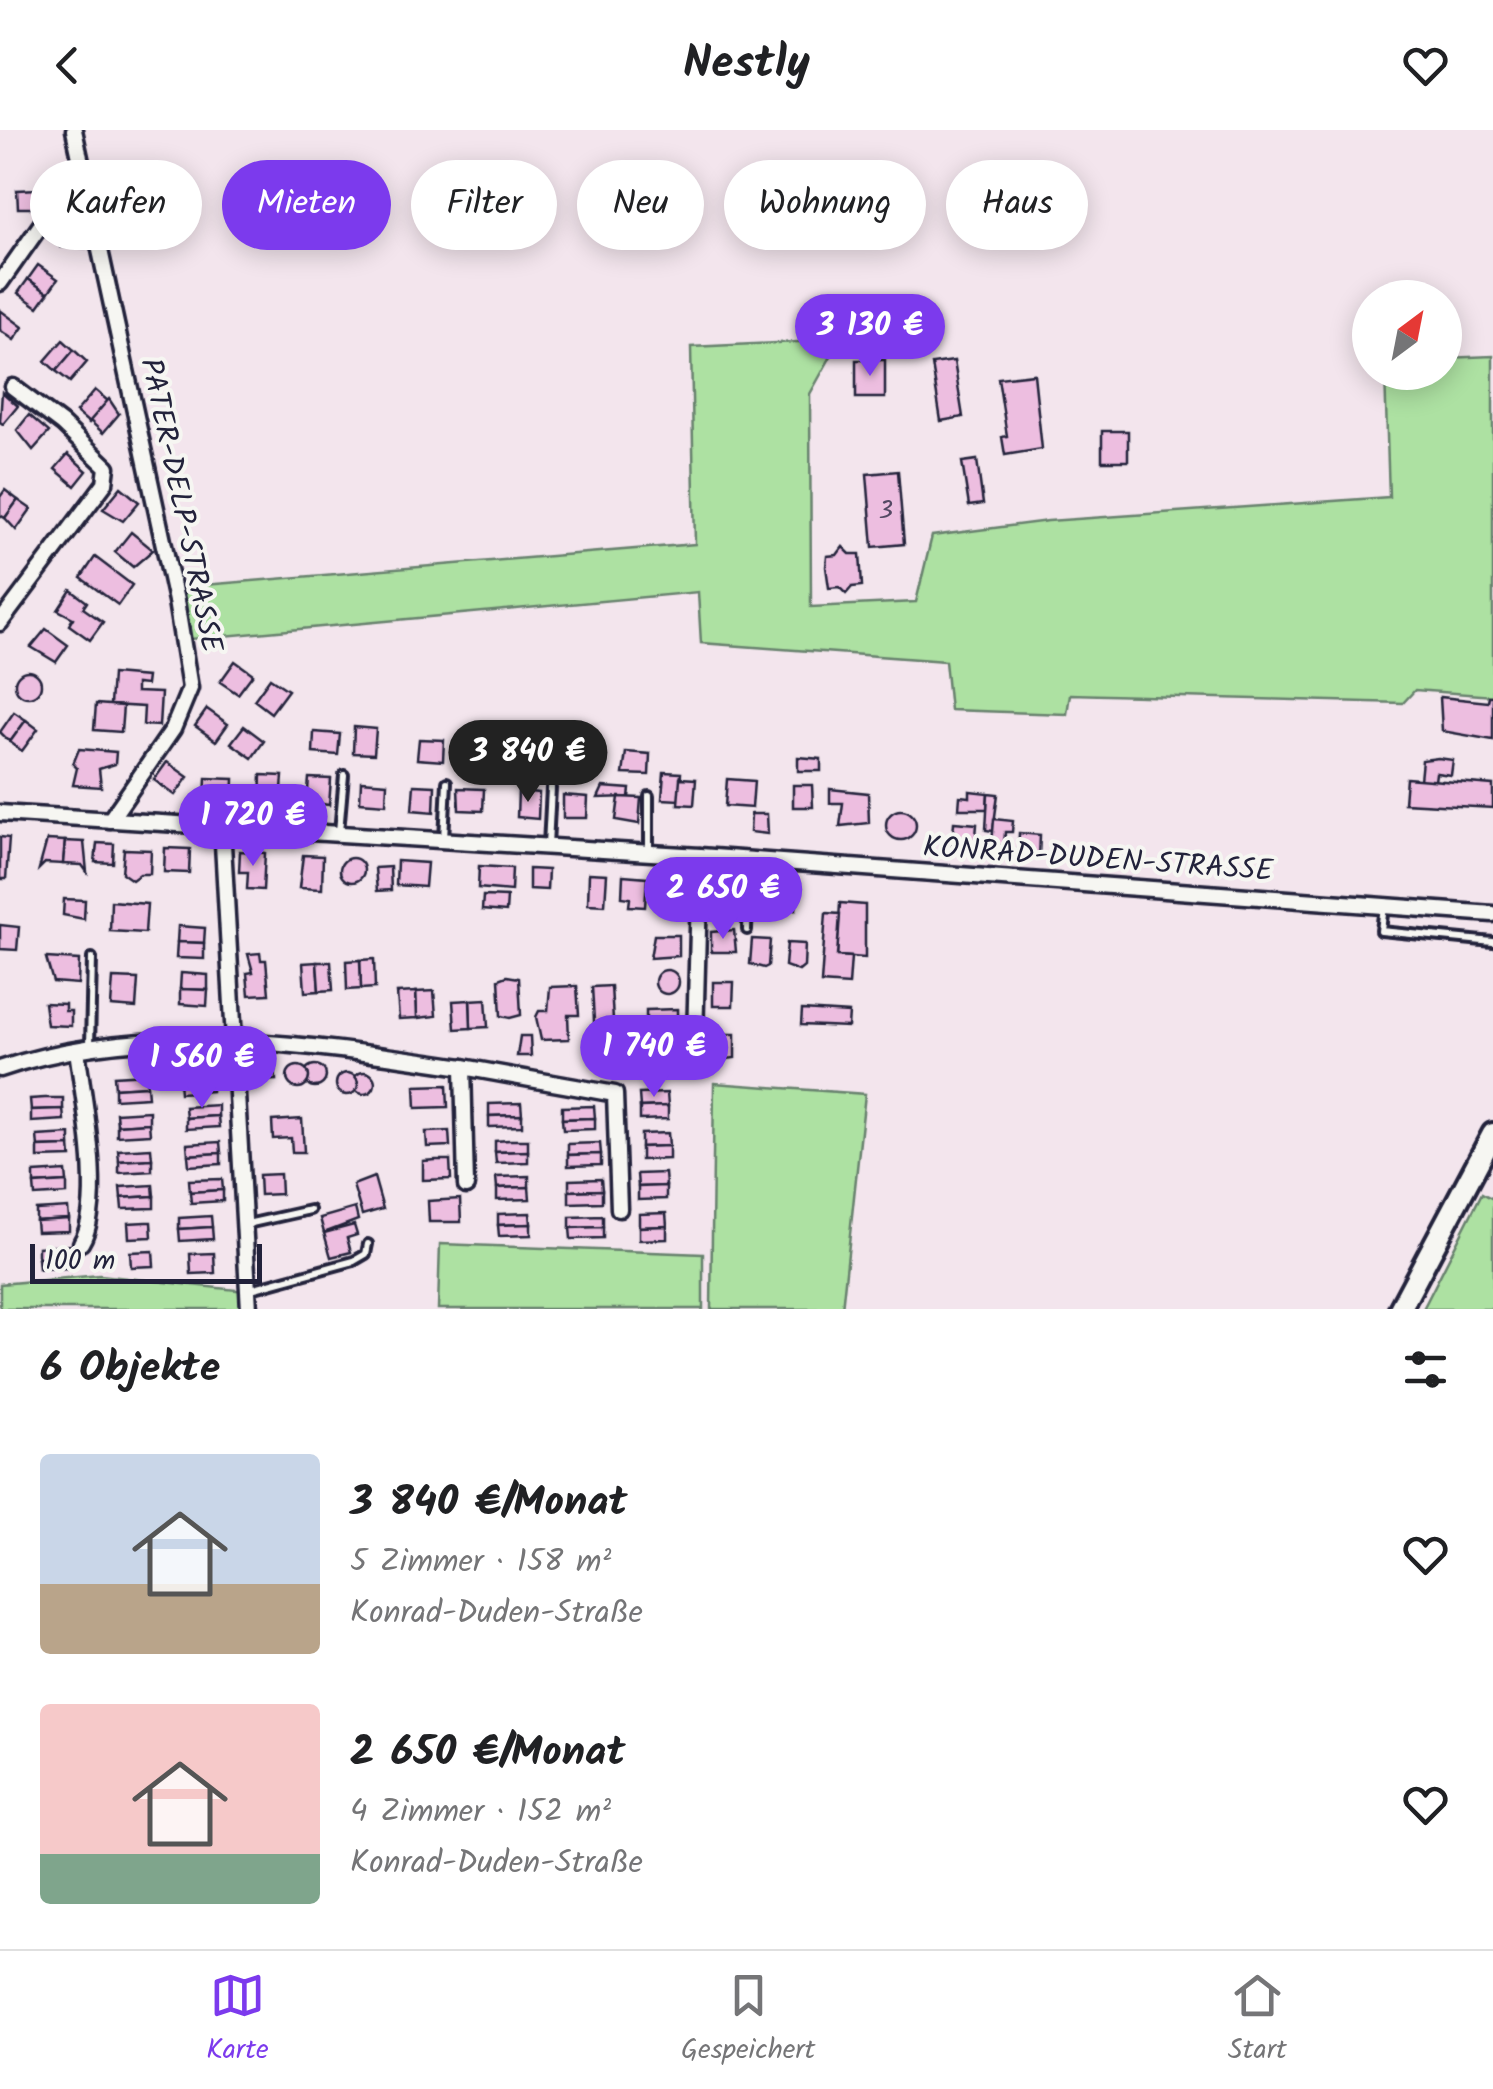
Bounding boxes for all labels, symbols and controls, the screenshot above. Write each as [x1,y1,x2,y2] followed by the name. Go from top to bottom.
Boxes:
[683,29,810,101] text: Nestly
[40,38,95,93] icon: back
[1398,38,1453,93] icon: heart
[30,160,202,250] chip: Kaufen
[222,160,391,250] chip: Mieten
[411,160,557,250] chip: Filter
[577,160,704,250] chip: Neu
[724,160,926,250] chip: Wohnung
[946,160,1088,250] chip: Haus
[1352,280,1462,390] north arrow
[1352,280,1462,390] map controls
[778,294,962,379] pin: 3 130 €
[817,301,923,352] text: 3 130 €
[125,354,235,658] street label: PATER-DELP-STRASSE
[879,491,893,531] house number: 3
[436,720,620,805] pin: 3 840 €
[470,727,586,778] text: 3 840 €
[161,784,345,869] pin: 1 720 €
[201,791,305,842] text: 1 720 €
[921,824,1276,896] street label: KONRAD-DUDEN-STRASSE
[631,857,815,942] pin: 2 650 €
[666,864,780,915] text: 2 650 €
[562,1015,746,1100] pin: 1 740 €
[602,1022,706,1073] text: 1 740 €
[110,1026,294,1111] pin: 1 560 €
[150,1033,254,1084] text: 1 560 €
[30,1239,262,1284] scale bar
[45,1239,115,1284] text: 100 m
[40,1336,220,1403] text: 6 Objekte
[1398,1342,1453,1397] icon: filters
[350,1470,628,1537] text: 3 840 €/Monat
[120,1494,240,1614] icon: home
[1398,1527,1453,1582] icon: heart
[350,1537,611,1588] text: 5 Zimmer · 158 m²
[350,1588,643,1639] text: Konrad-Duden-Straße
[350,1720,625,1787] text: 2 650 €/Monat
[120,1744,240,1864] icon: home
[1398,1777,1453,1832] icon: heart
[350,1787,611,1838] text: 4 Zimmer · 152 m²
[350,1838,643,1889] text: Konrad-Duden-Straße
[206,1968,269,2073] tab: Karte
[681,1968,815,2073] tab: Gespeichert
[1228,1968,1287,2073] tab: Start

